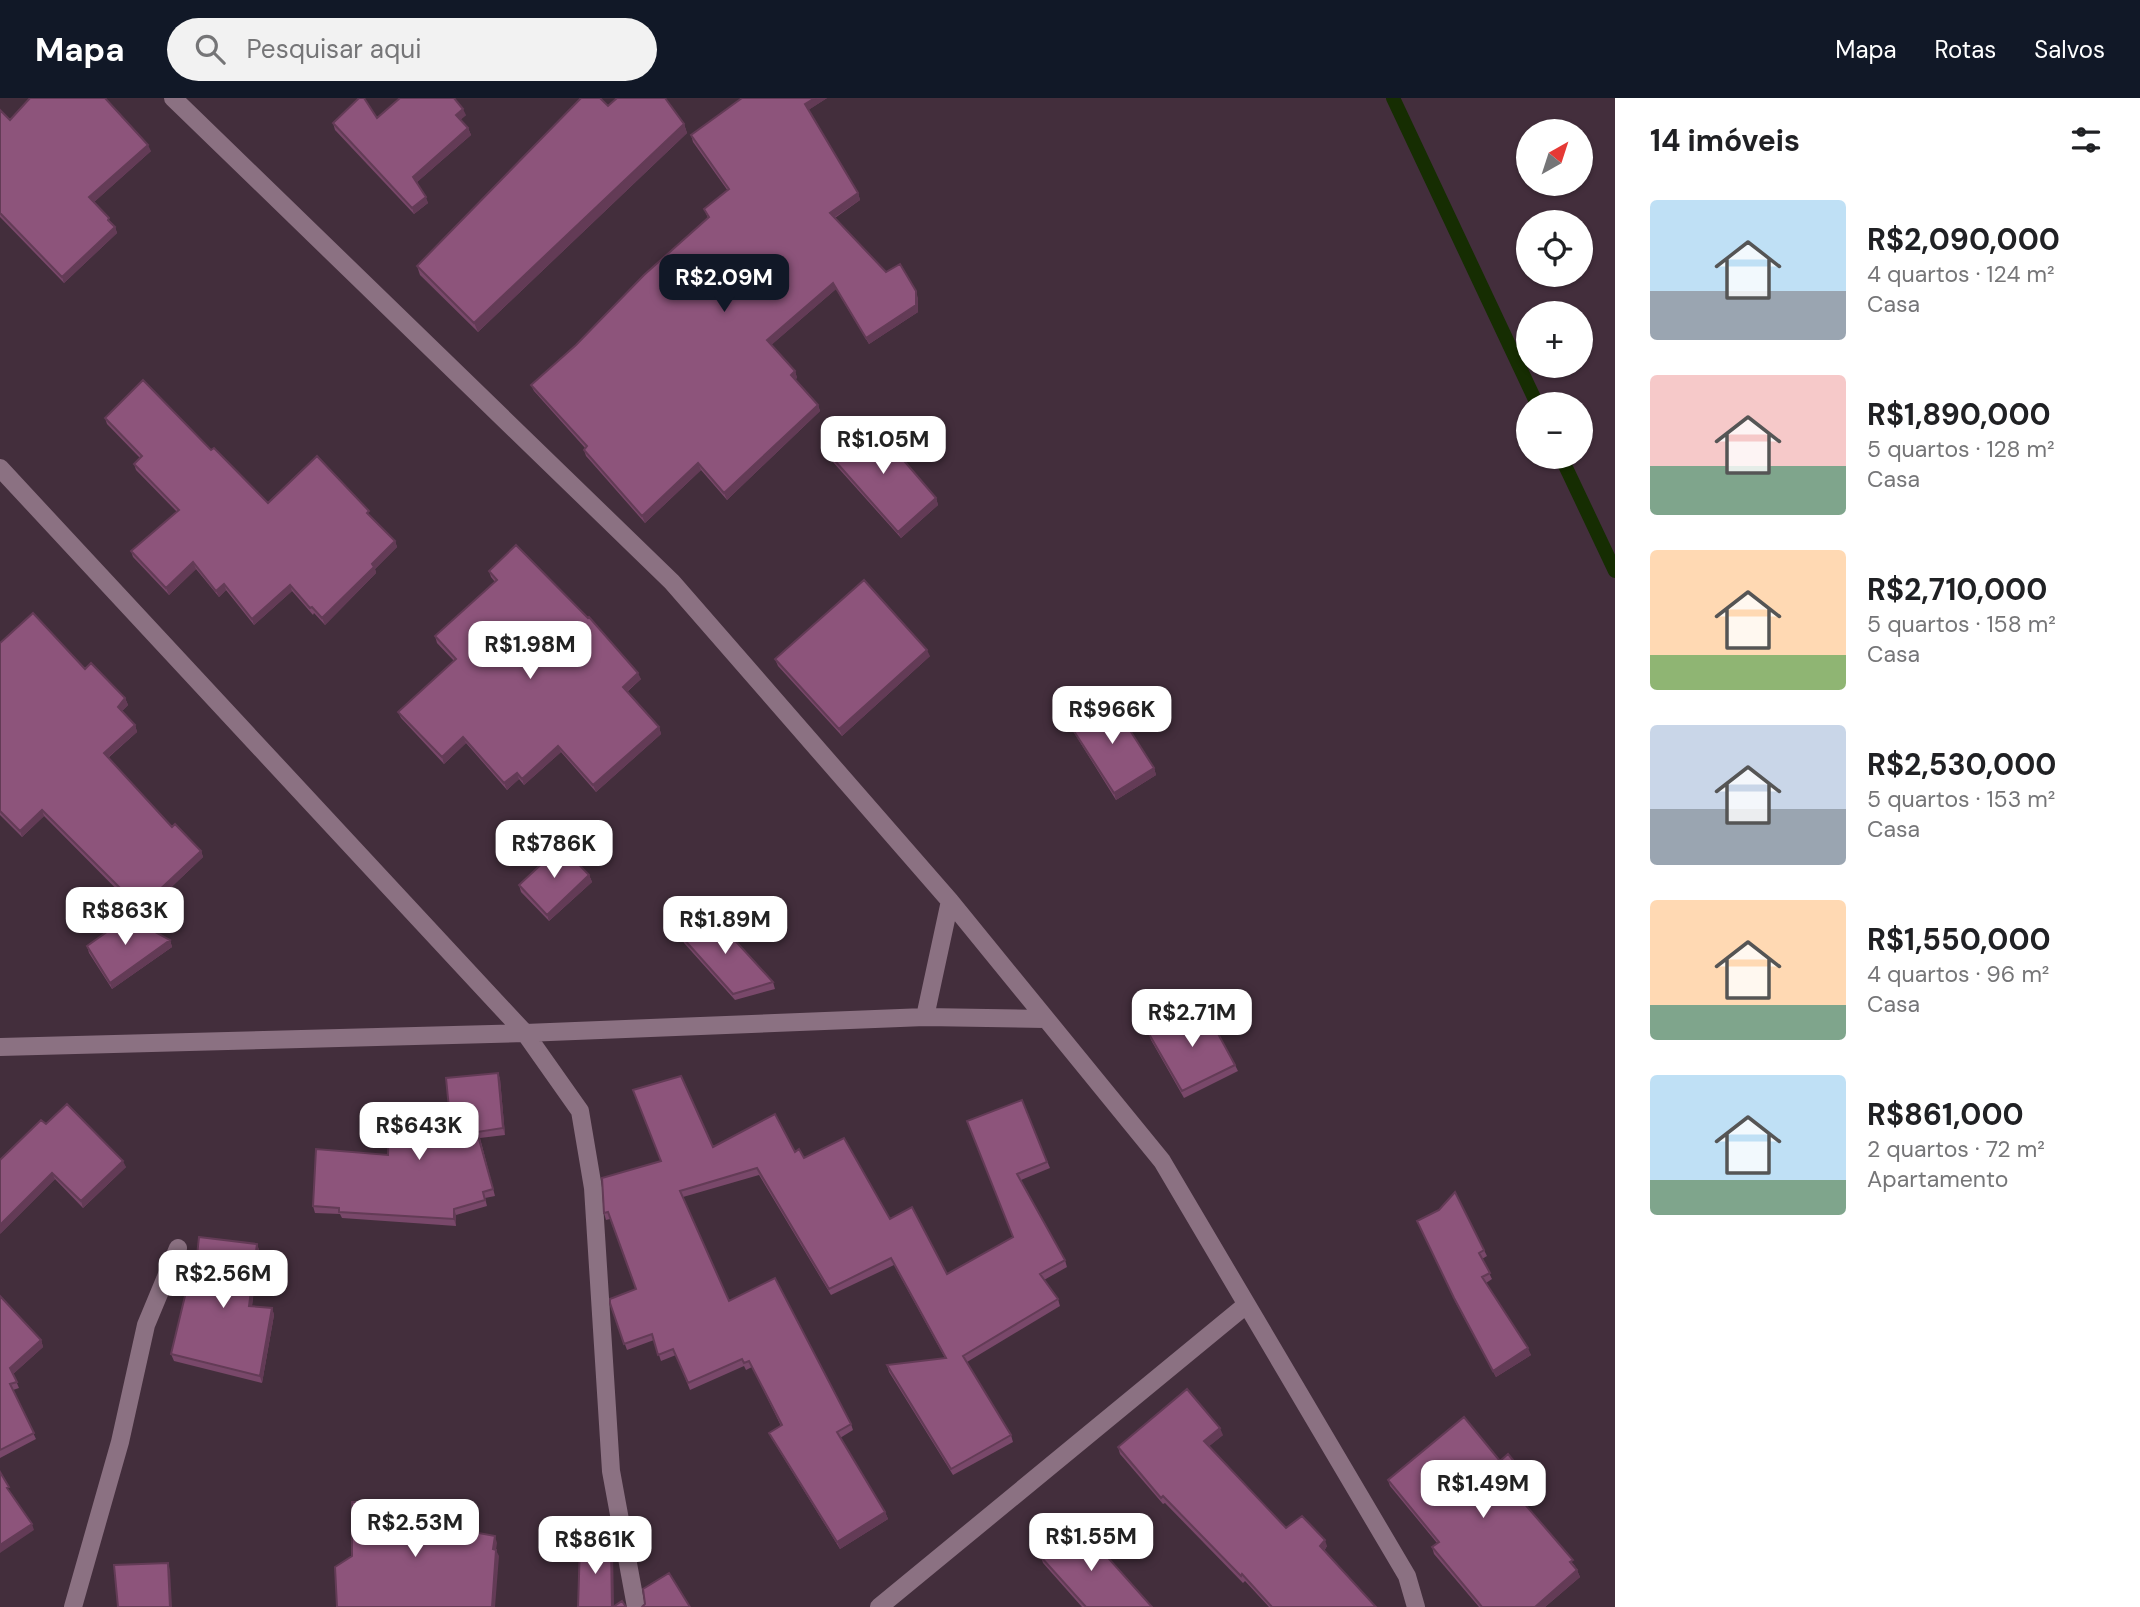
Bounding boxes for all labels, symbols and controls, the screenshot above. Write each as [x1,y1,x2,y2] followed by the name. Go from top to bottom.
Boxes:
[167,18,657,81] search box
[35,28,125,71] text: Mapa
[191,30,229,68] icon: search
[247,32,421,66] text: Pesquisar aqui
[1835,34,1897,65] text: Mapa
[1935,34,1996,65] text: Rotas
[2034,34,2105,65] text: Salvos
[1516,119,1592,196] north arrow
[1516,119,1593,469] map controls
[1650,121,1800,160] text: 14 imóveis
[2067,121,2105,159] icon: filters
[1516,210,1593,287] button: locate
[1867,220,2060,259] text: R$2,090,000
[1706,228,1790,312] icon: home
[659,254,789,314] pin: R$2.09M
[1867,259,2055,289] text: 4 quartos · 124 m²
[675,262,773,292] text: R$2.09M
[1867,289,1920,319] text: Casa
[1516,301,1593,378] button: +
[1516,392,1593,469] button: −
[1867,395,2051,434] text: R$1,890,000
[1706,403,1790,487] icon: home
[818,416,948,476] pin: R$1.05M
[837,424,929,454] text: R$1.05M
[1867,434,2055,464] text: 5 quartos · 128 m²
[1867,464,1920,494] text: Casa
[1867,570,2047,609] text: R$2,710,000
[1706,578,1790,662] icon: home
[1867,609,2056,639] text: 5 quartos · 158 m²
[465,622,595,681] pin: R$1.98M
[484,629,576,659] text: R$1.98M
[1867,639,1920,669] text: Casa
[1055,686,1169,746] pin: R$966K
[1068,694,1156,724] text: R$966K
[1867,745,2056,784] text: R$2,530,000
[1706,753,1790,837] icon: home
[1867,784,2055,814] text: 5 quartos · 153 m²
[1867,814,1920,844] text: Casa
[497,820,611,880] pin: R$786K
[512,828,596,858] text: R$786K
[68,888,182,947] pin: R$863K
[82,895,168,925] text: R$863K
[660,896,790,956] pin: R$1.89M
[679,904,771,934] text: R$1.89M
[1867,920,2051,959] text: R$1,550,000
[1706,928,1790,1012] icon: home
[1867,959,2049,989] text: 4 quartos · 96 m²
[1867,989,1920,1019] text: Casa
[1127,990,1257,1049] pin: R$2.71M
[1148,997,1236,1027] text: R$2.71M
[1867,1095,2024,1134] text: R$861,000
[362,1102,476,1162] pin: R$643K
[1706,1103,1790,1187] icon: home
[376,1110,462,1140] text: R$643K
[1867,1134,2045,1164] text: 2 quartos · 72 m²
[1867,1164,2008,1194] text: Apartamento
[158,1250,288,1310] pin: R$2.56M
[175,1258,271,1288] text: R$2.56M
[1418,1460,1548,1520] pin: R$1.49M
[1437,1468,1529,1498] text: R$1.49M
[350,1500,480,1559] pin: R$2.53M
[367,1507,463,1537] text: R$2.53M
[1026,1514,1156,1573] pin: R$1.55M
[538,1516,652,1576] pin: R$861K
[1045,1521,1137,1551] text: R$1.55M
[555,1524,635,1554] text: R$861K

